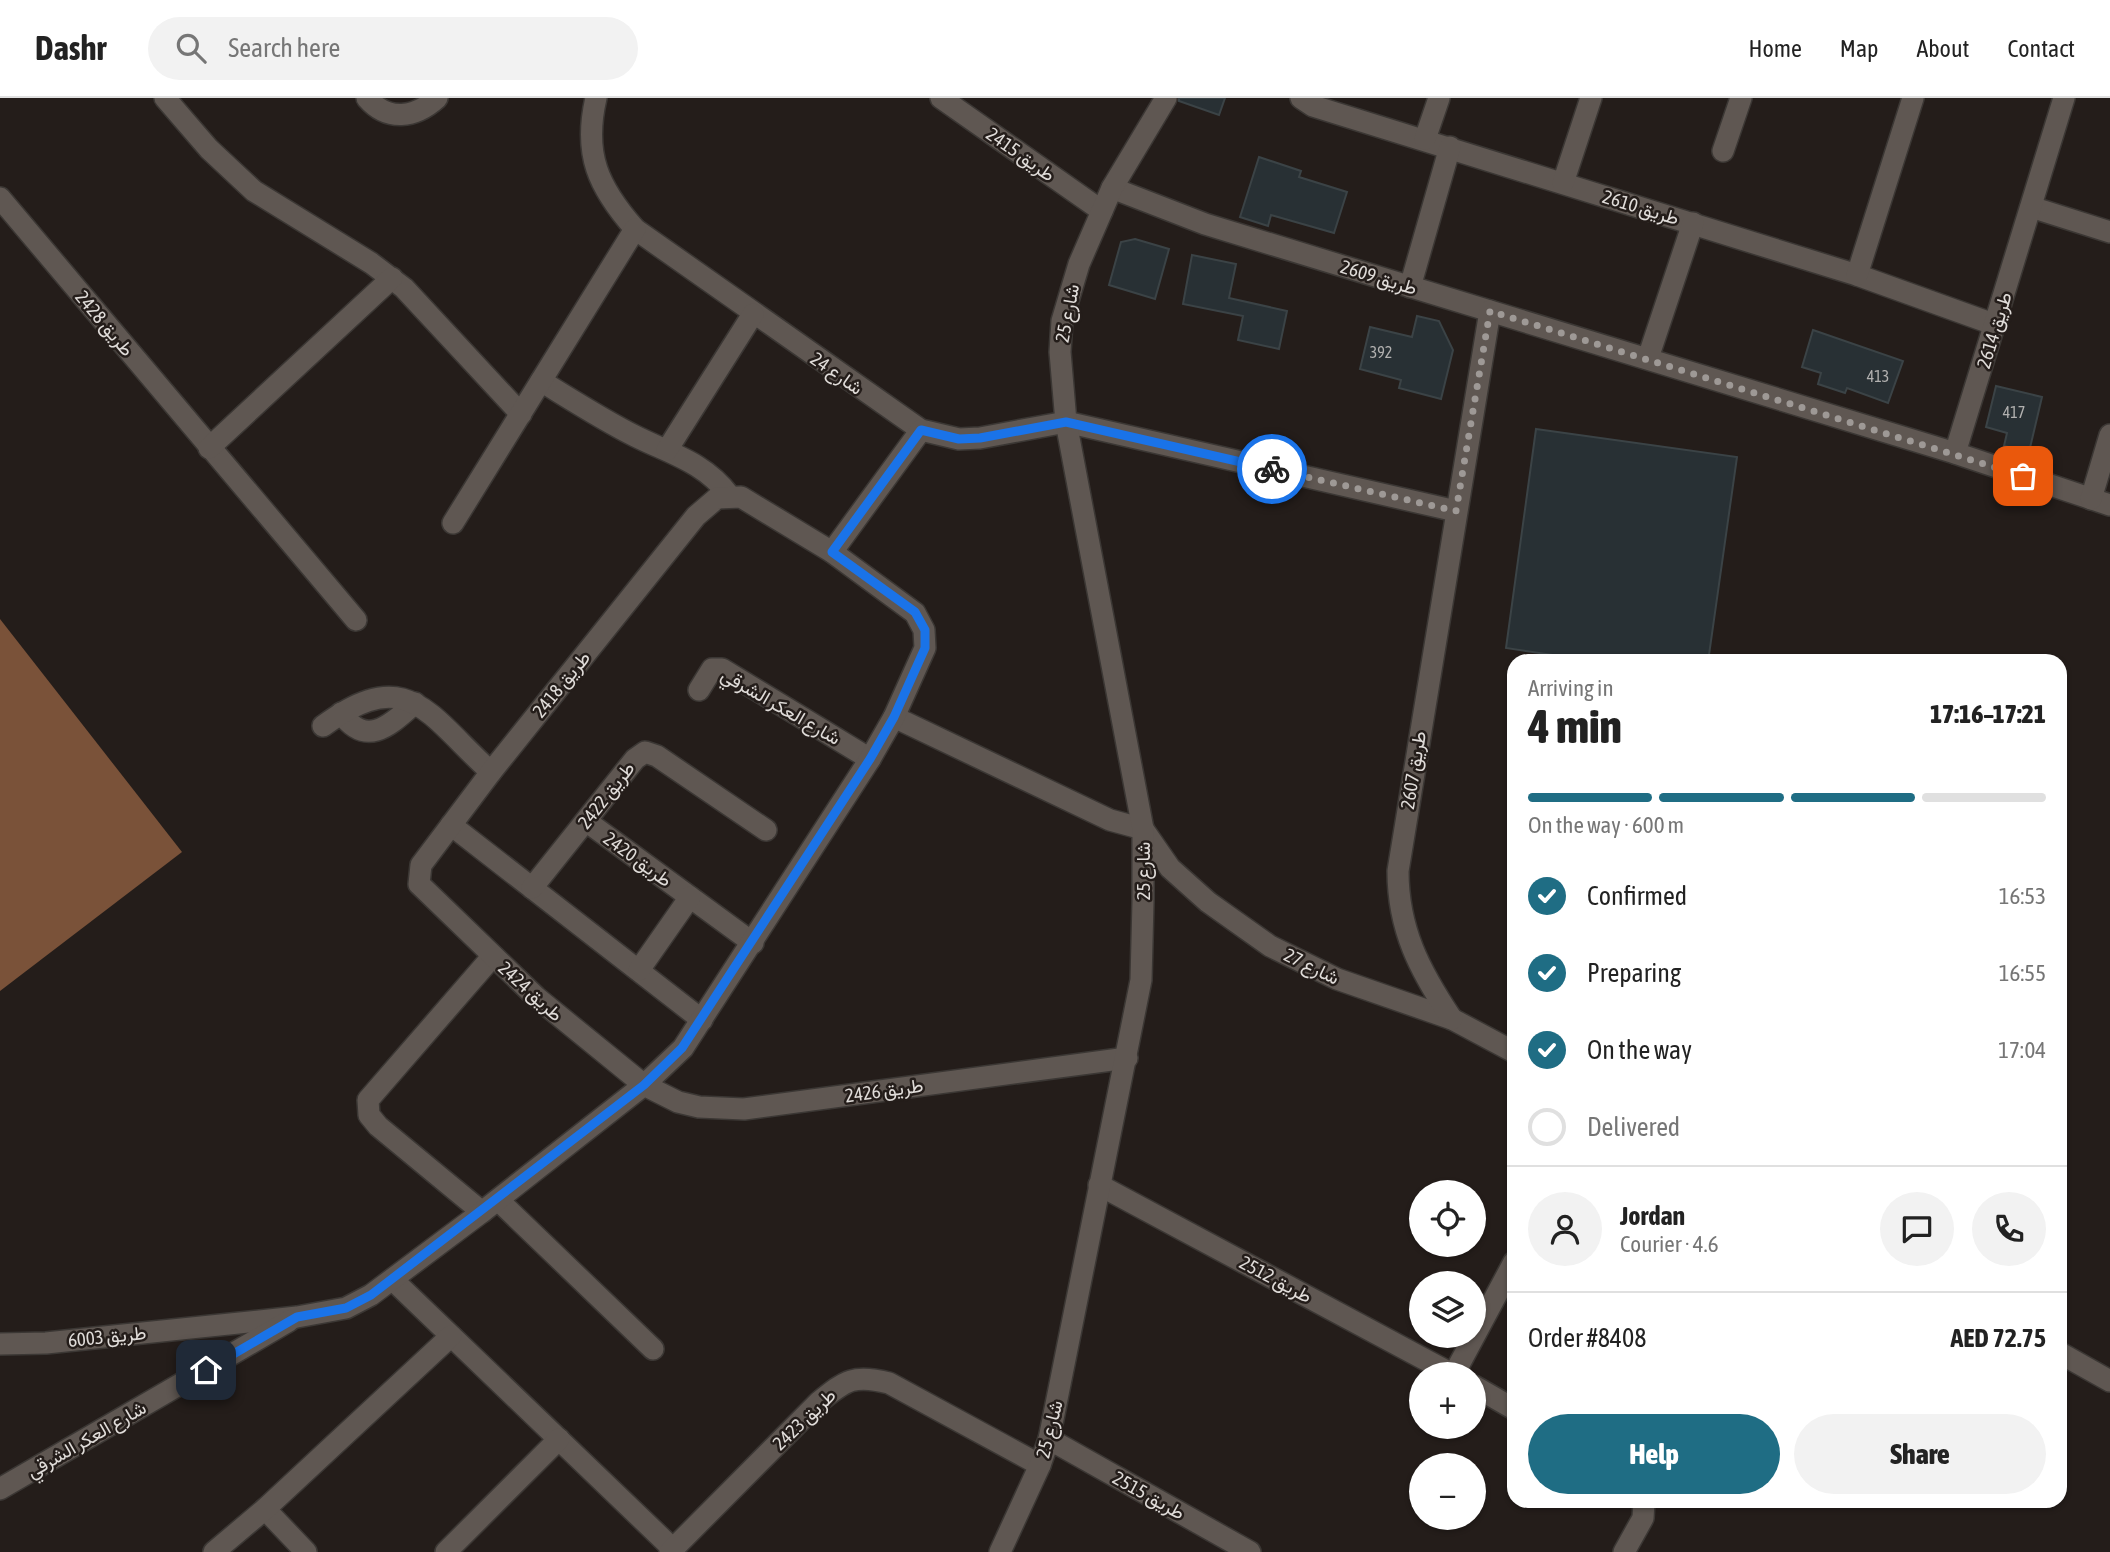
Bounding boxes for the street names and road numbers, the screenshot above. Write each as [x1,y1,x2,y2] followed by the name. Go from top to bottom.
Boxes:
[982,122,1060,186] street label: طريق 2415
[1600,185,1682,230] street label: طريق 2610
[1338,255,1420,300] street label: طريق 2609
[1051,282,1085,344] street label: شارع 25
[71,286,139,361] street label: طريق 2428
[1972,289,2017,371] street label: طريق 2614
[806,347,867,400] street label: شارع 24
[528,647,595,722] street label: طريق 2418
[715,663,845,753] street label: شارع العكر الشرقي
[1396,729,1431,811] street label: طريق 2607
[573,757,640,833] street label: طريق 2422
[599,827,676,892] street label: طريق 2420
[1132,842,1156,900] street label: شارع 25
[1280,943,1343,991] street label: شارع 27
[494,957,568,1026] street label: طريق 2424
[844,1074,925,1107] street label: طريق 2426
[1236,1251,1316,1308] street label: طريق 2512
[67,1321,147,1352] street label: طريق 6003
[768,1384,841,1455] street label: طريق 2423
[22,1396,152,1486] street label: شارع العكر الشرقي
[1031,1398,1069,1461] street label: شارع 25
[1109,1466,1189,1525] street label: طريق 2515

